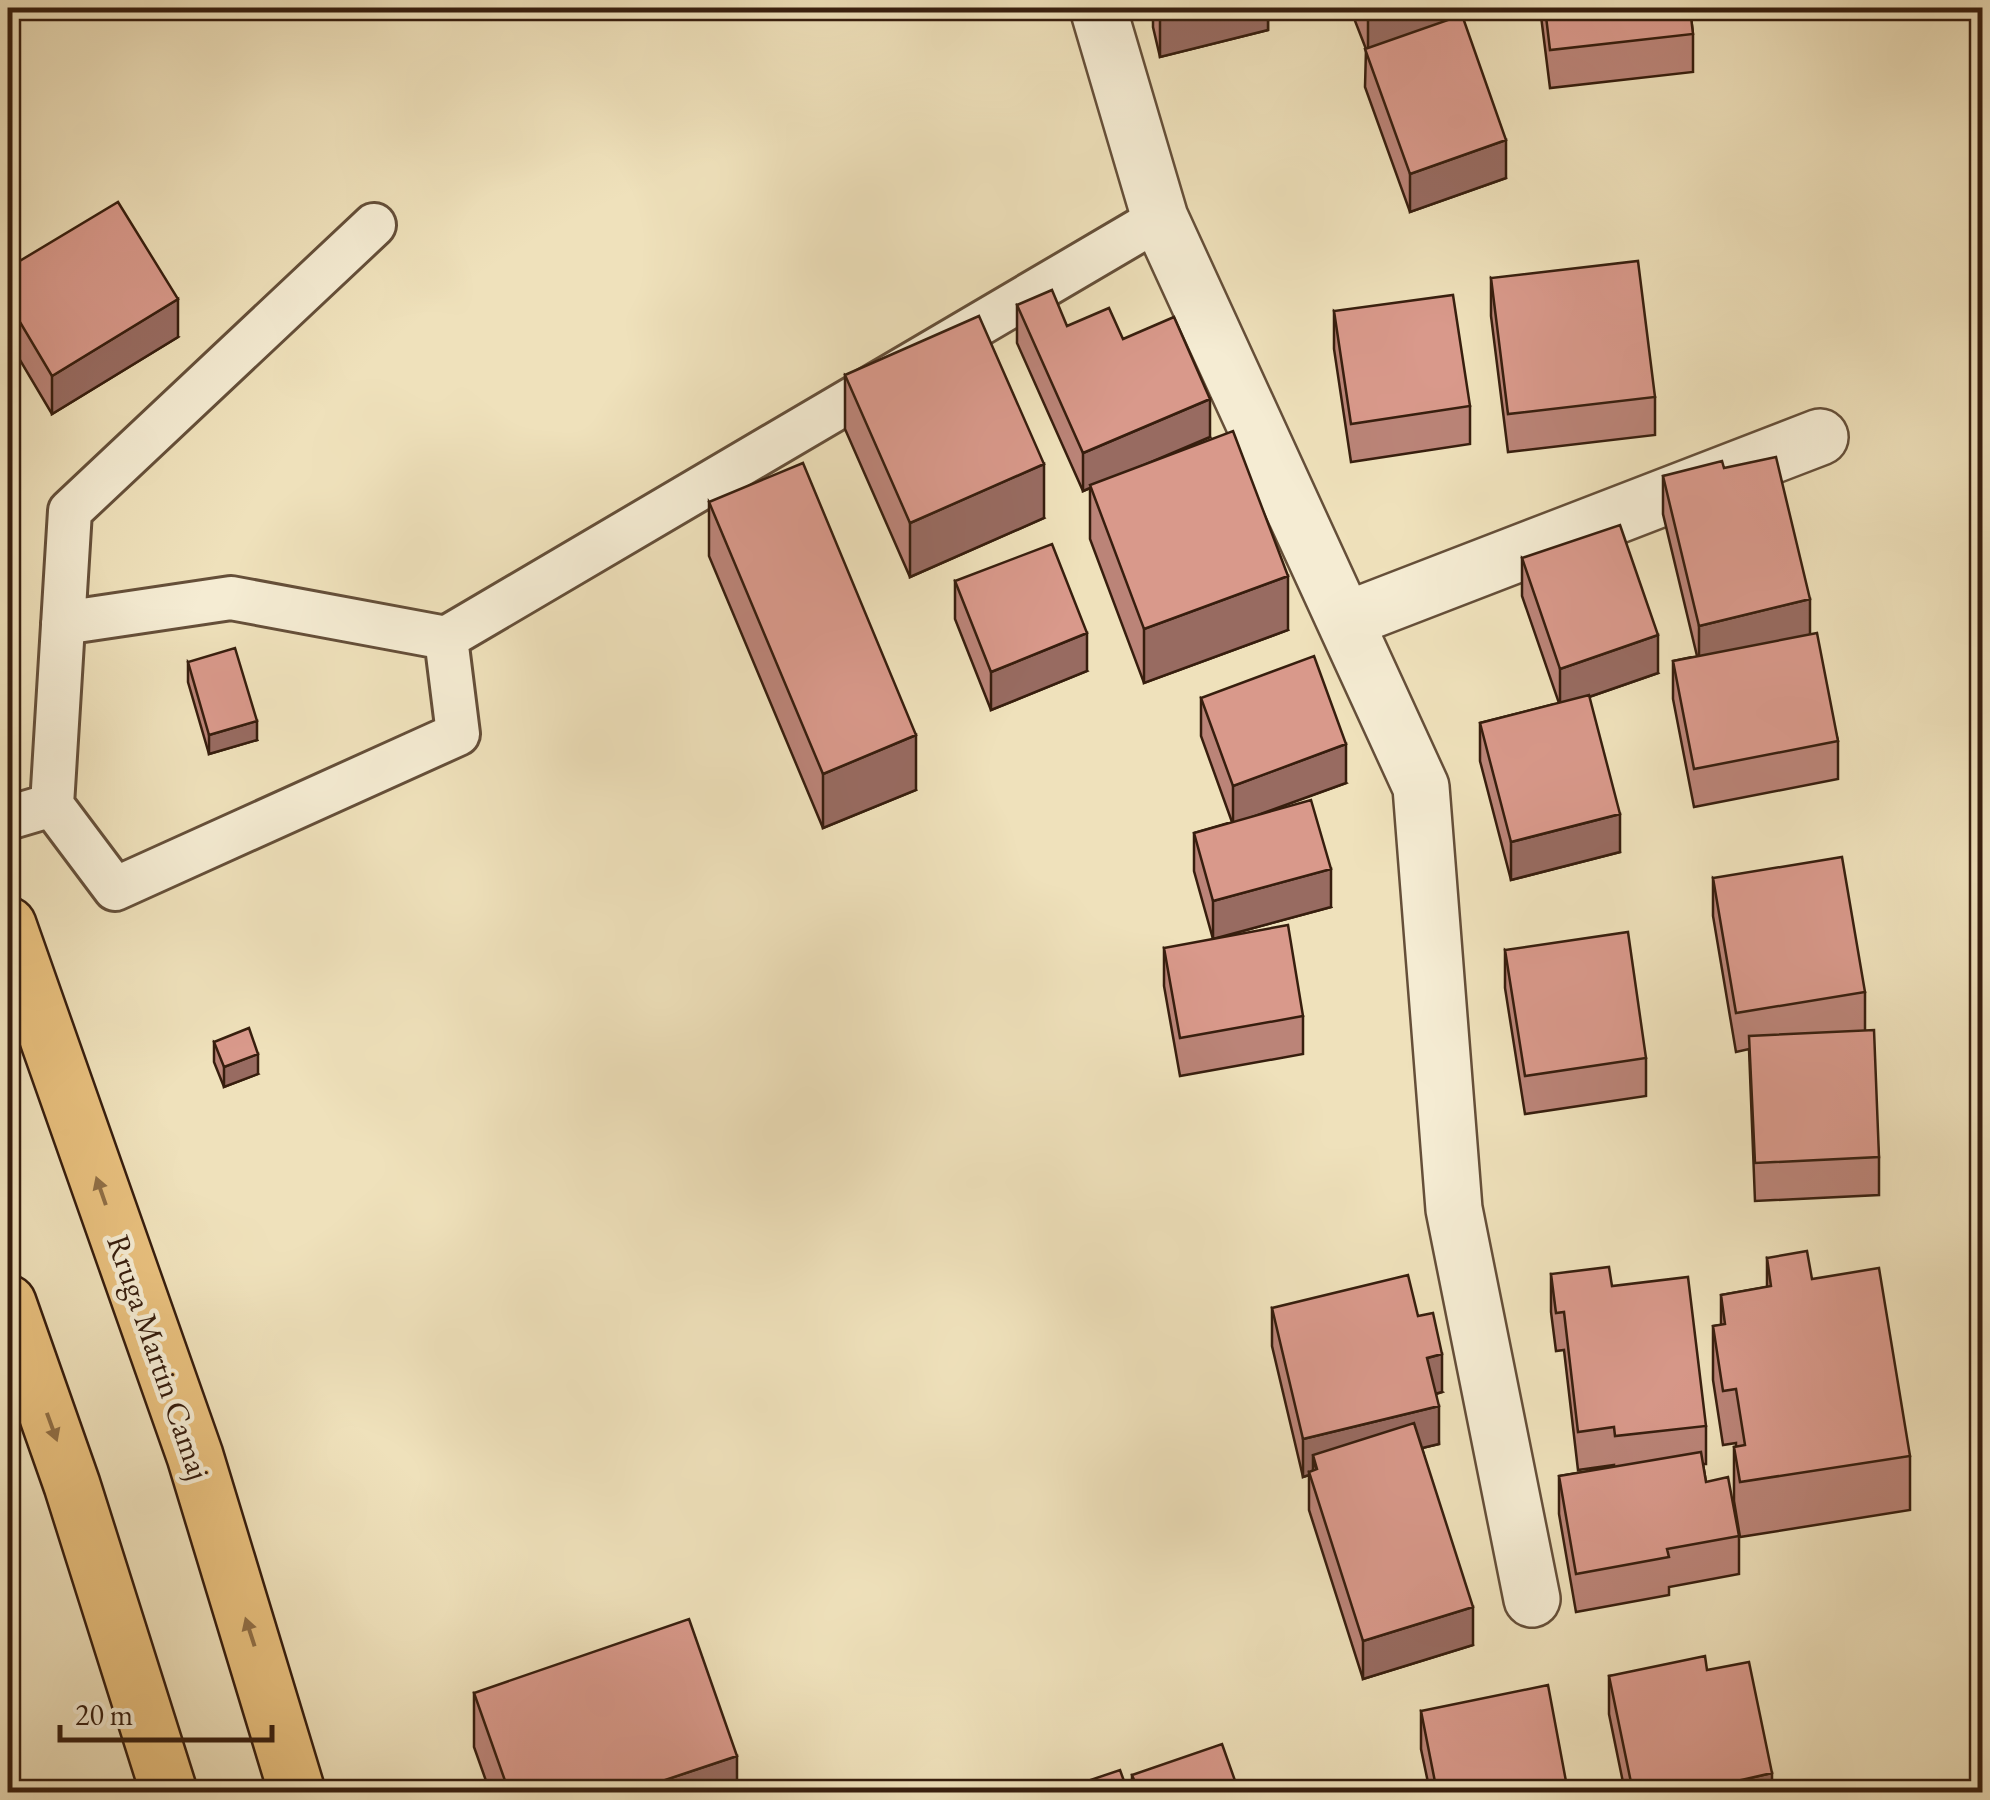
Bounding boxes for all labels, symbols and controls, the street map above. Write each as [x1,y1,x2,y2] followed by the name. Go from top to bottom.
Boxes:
[93,1176,108,1206] one-way arrow
[97,1229,221,1485] street label: Rruga Martin Camaj
[45,1413,60,1443] one-way arrow
[242,1616,257,1646] one-way arrow
[60,1680,272,1742] scale bar
[75,1695,133,1734] text: 20 m

